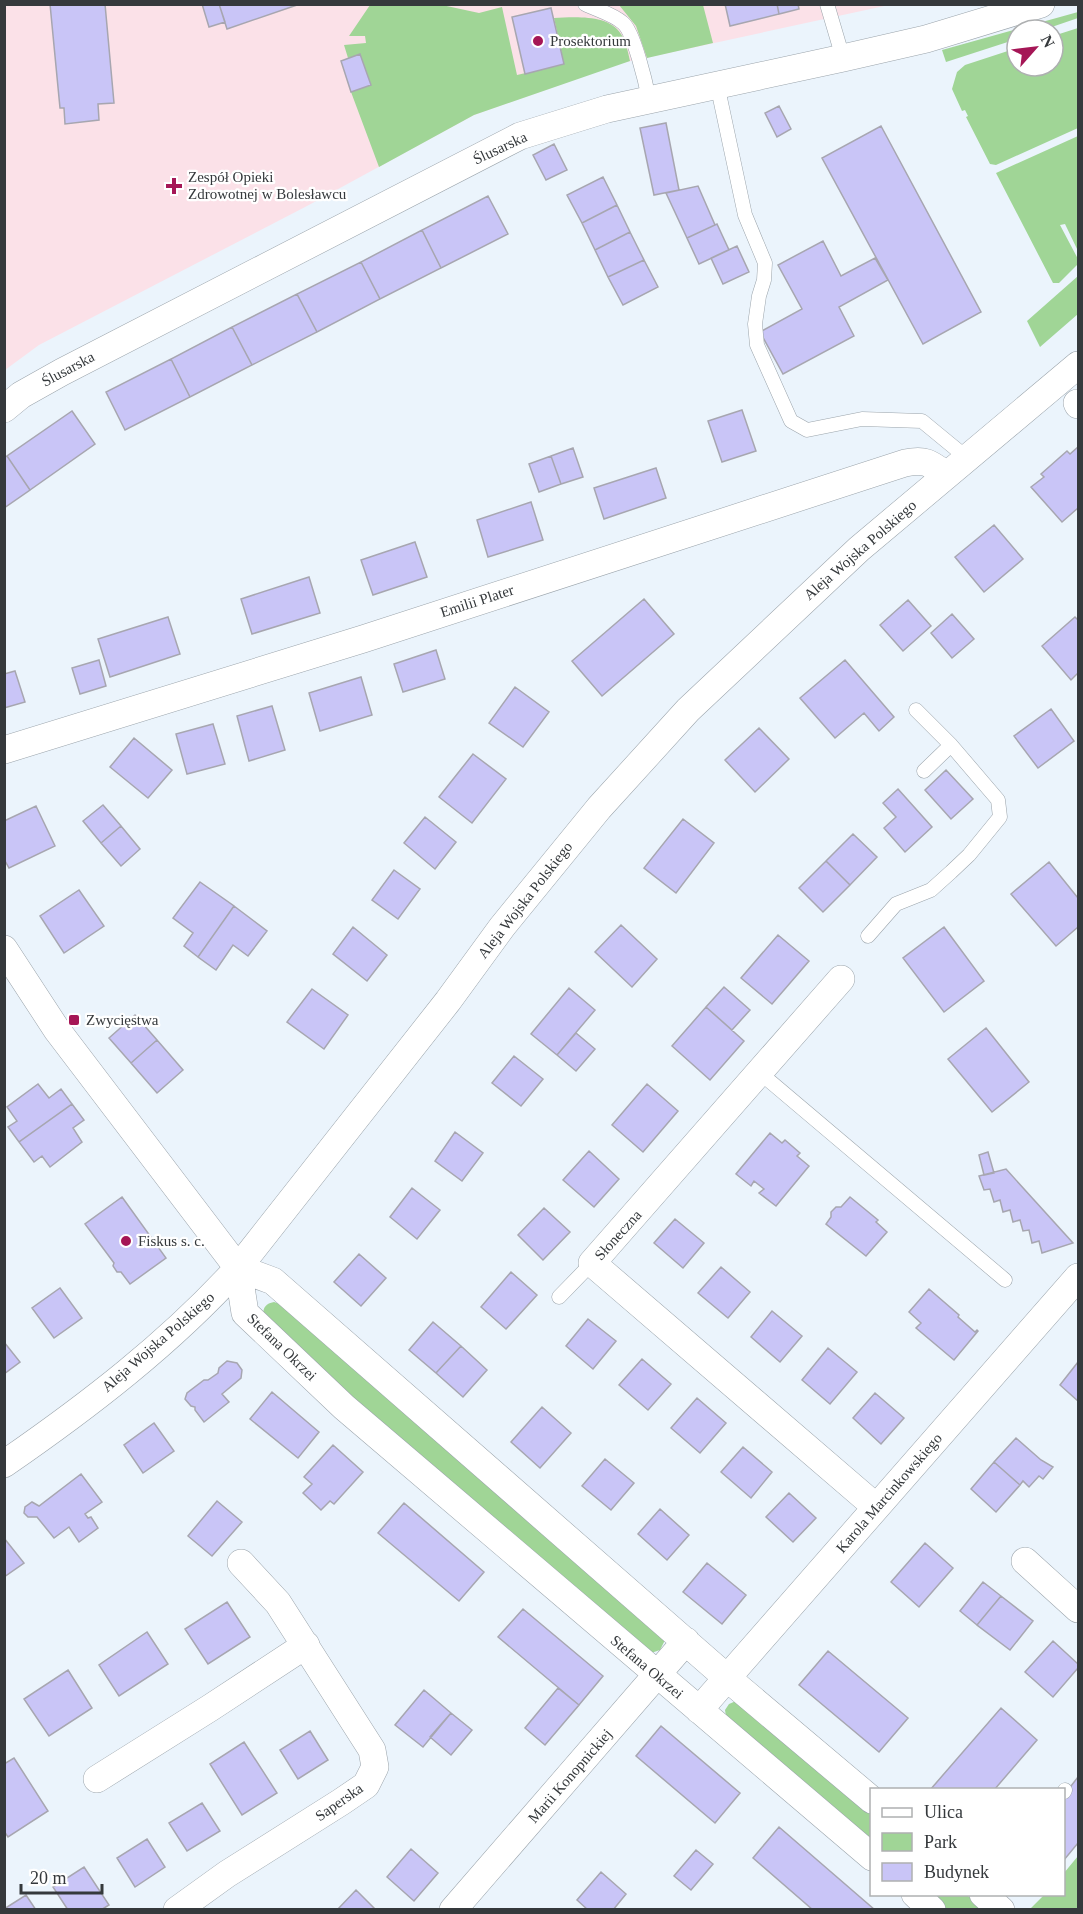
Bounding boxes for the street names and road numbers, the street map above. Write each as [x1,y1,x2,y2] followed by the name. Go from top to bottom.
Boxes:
[471,128,530,167] street label: Ślusarska
[39,348,97,390] street label: Ślusarska
[801,497,919,603] street label: Aleja Wojska Polskiego
[438,582,516,620] street label: Emilii Plater
[475,839,575,961] street label: Aleja Wojska Polskiego
[591,1206,645,1263] street label: Słoneczna
[99,1289,217,1395] street label: Aleja Wojska Polskiego
[244,1310,320,1384] street label: Stefana Okrzei
[833,1430,945,1556] street label: Karola Marcinkowskiego
[608,1632,686,1702] street label: Stefana Okrzei
[525,1726,615,1826] street label: Marii Konopnickiej
[312,1780,366,1824] street label: Saperska

